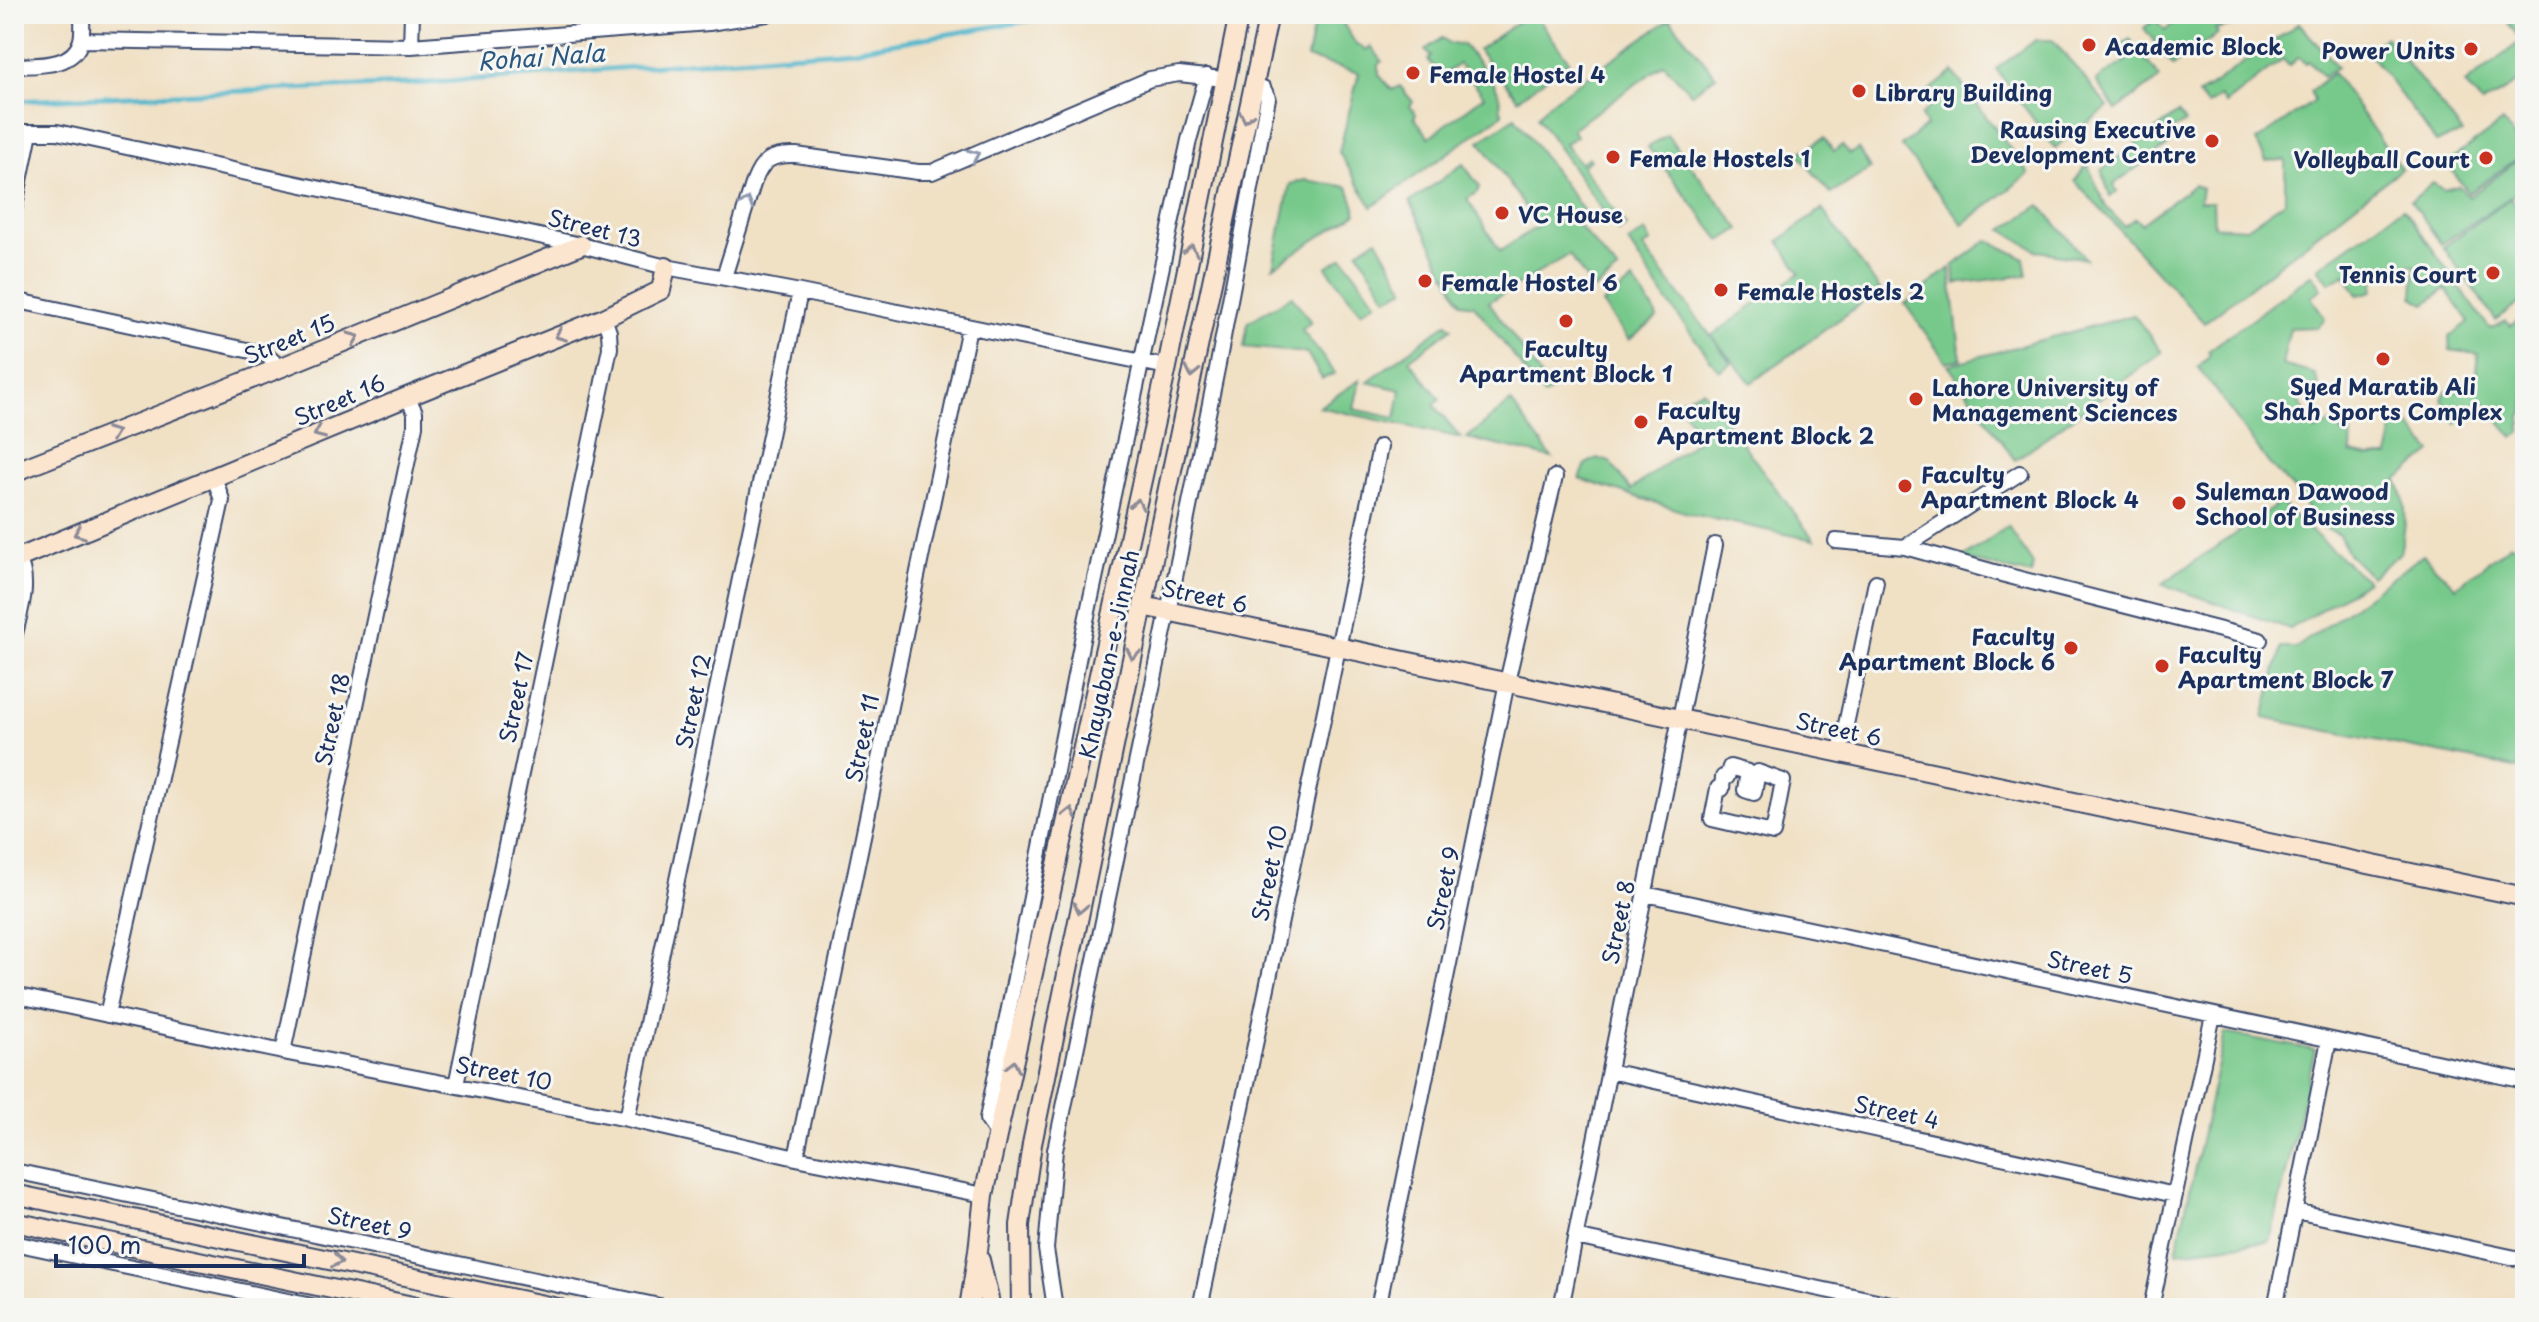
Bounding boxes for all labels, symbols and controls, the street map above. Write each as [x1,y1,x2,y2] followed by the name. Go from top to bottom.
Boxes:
[2104,29,2283,62] place label: Academic Block
[2321,33,2455,66] place label: Power Units
[476,34,607,78] water label: Rohai Nala
[2080,36,2098,54] marker: Academic Block
[2462,40,2480,58] marker: Power Units
[1429,57,1605,90] place label: Female Hostel 4
[1404,64,1422,82] marker: Female Hostel 4
[1875,75,2052,108] place label: Library Building
[1850,82,1868,100] marker: Library Building
[1238,110,1255,124] one-way arrow
[1970,112,2196,170] place label: Rausing Executive Development Centre
[2203,132,2221,150] marker: Rausing Executive Development Centre
[1629,141,1810,174] place label: Female Hostels 1
[2293,142,2470,175] place label: Volleyball Court
[965,148,980,164] one-way arrow
[1604,148,1622,166] marker: Female Hostels 1
[2477,149,2495,167] marker: Volleyball Court
[738,196,754,210] one-way arrow
[1518,197,1623,230] place label: VC House
[545,199,645,255] street label: Street 13
[1493,204,1511,222] marker: VC House
[1182,243,1199,256] one-way arrow
[2339,257,2477,290] place label: Tennis Court
[2484,264,2502,282] marker: Tennis Court
[1441,265,1618,298] place label: Female Hostel 6
[1416,272,1434,290] marker: Female Hostel 6
[1737,274,1924,307] place label: Female Hostels 2
[1712,281,1730,299] marker: Female Hostels 2
[238,305,340,371] street label: Street 15
[1557,312,1575,330] marker: Faculty Apartment Block 1
[554,326,568,342] one-way arrow
[346,331,360,347] one-way arrow
[1459,331,1673,389] place label: Faculty Apartment Block 1
[2374,350,2392,368] marker: Syed Maratib Ali Shah Sports Complex
[1184,364,1201,378] one-way arrow
[288,365,390,433] street label: Street 16
[2264,369,2502,427] place label: Syed Maratib Ali Shah Sports Complex
[1932,370,2178,428] place label: Lahore University of Management Sciences
[1907,390,1925,408] marker: Lahore University of Management Sciences
[1657,393,1874,451] place label: Faculty Apartment Block 2
[1632,413,1650,431] marker: Faculty Apartment Block 2
[313,424,327,440] one-way arrow
[105,426,119,443] one-way arrow
[1921,457,2139,515] place label: Faculty Apartment Block 4
[2195,474,2395,532] place label: Suleman Dawood School of Business
[1896,477,1914,495] marker: Faculty Apartment Block 4
[2170,494,2188,512] marker: Suleman Dawood School of Business
[1128,498,1145,511] one-way arrow
[73,523,87,540] one-way arrow
[1070,546,1146,762] street label: Khayaban-e-Jinnah
[1159,570,1251,620] street label: Street 6
[1839,619,2055,677] place label: Faculty Apartment Block 6
[2178,637,2394,695] place label: Faculty Apartment Block 7
[2062,639,2080,657] marker: Faculty Apartment Block 6
[1125,646,1142,660] one-way arrow
[489,648,541,746] street label: Street 17
[666,650,718,752] street label: Street 12
[2153,657,2171,675] marker: Faculty Apartment Block 7
[305,669,357,769] street label: Street 18
[836,691,886,785] street label: Street 11
[1793,703,1885,753] street label: Street 6
[1061,806,1078,820] one-way arrow
[1242,822,1294,924] street label: Street 10
[1417,843,1467,933] street label: Street 9
[1592,877,1642,967] street label: Street 8
[1072,901,1089,914] one-way arrow
[2044,941,2136,991] street label: Street 5
[453,1046,555,1098] street label: Street 10
[1004,1060,1021,1074] one-way arrow
[1851,1086,1943,1136] street label: Street 4
[325,1197,415,1247] street label: Street 9
[56,1218,304,1268] scale bar
[68,1226,141,1262] text: 100 m
[330,1252,343,1269] one-way arrow

